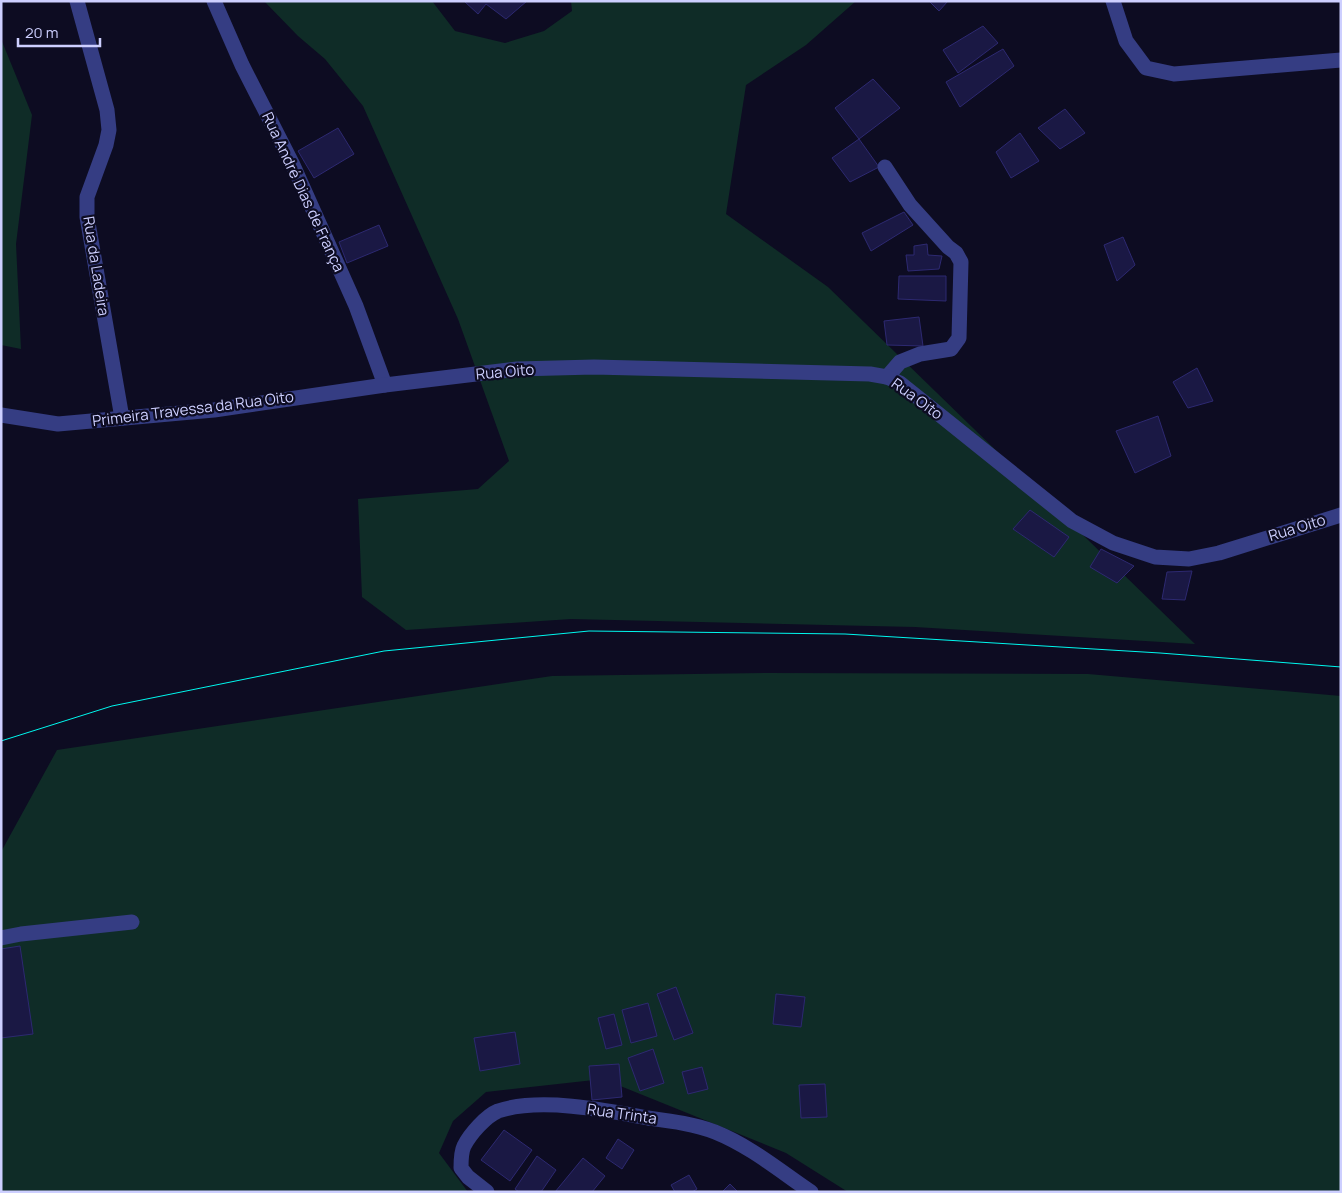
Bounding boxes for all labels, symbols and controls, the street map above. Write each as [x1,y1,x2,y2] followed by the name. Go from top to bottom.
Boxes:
[18,15,100,47] scale bar
[25,22,58,43] text: 20 m
[257,109,350,275] street label: Rua André Dias de França
[78,215,115,317] street label: Rua da Ladeira
[475,358,535,385] street label: Rua Oito
[887,373,947,424] street label: Rua Oito
[91,386,295,431] street label: Primeira Travessa da Rua Oito
[1266,509,1328,546] street label: Rua Oito
[586,1098,658,1129] street label: Rua Trinta

